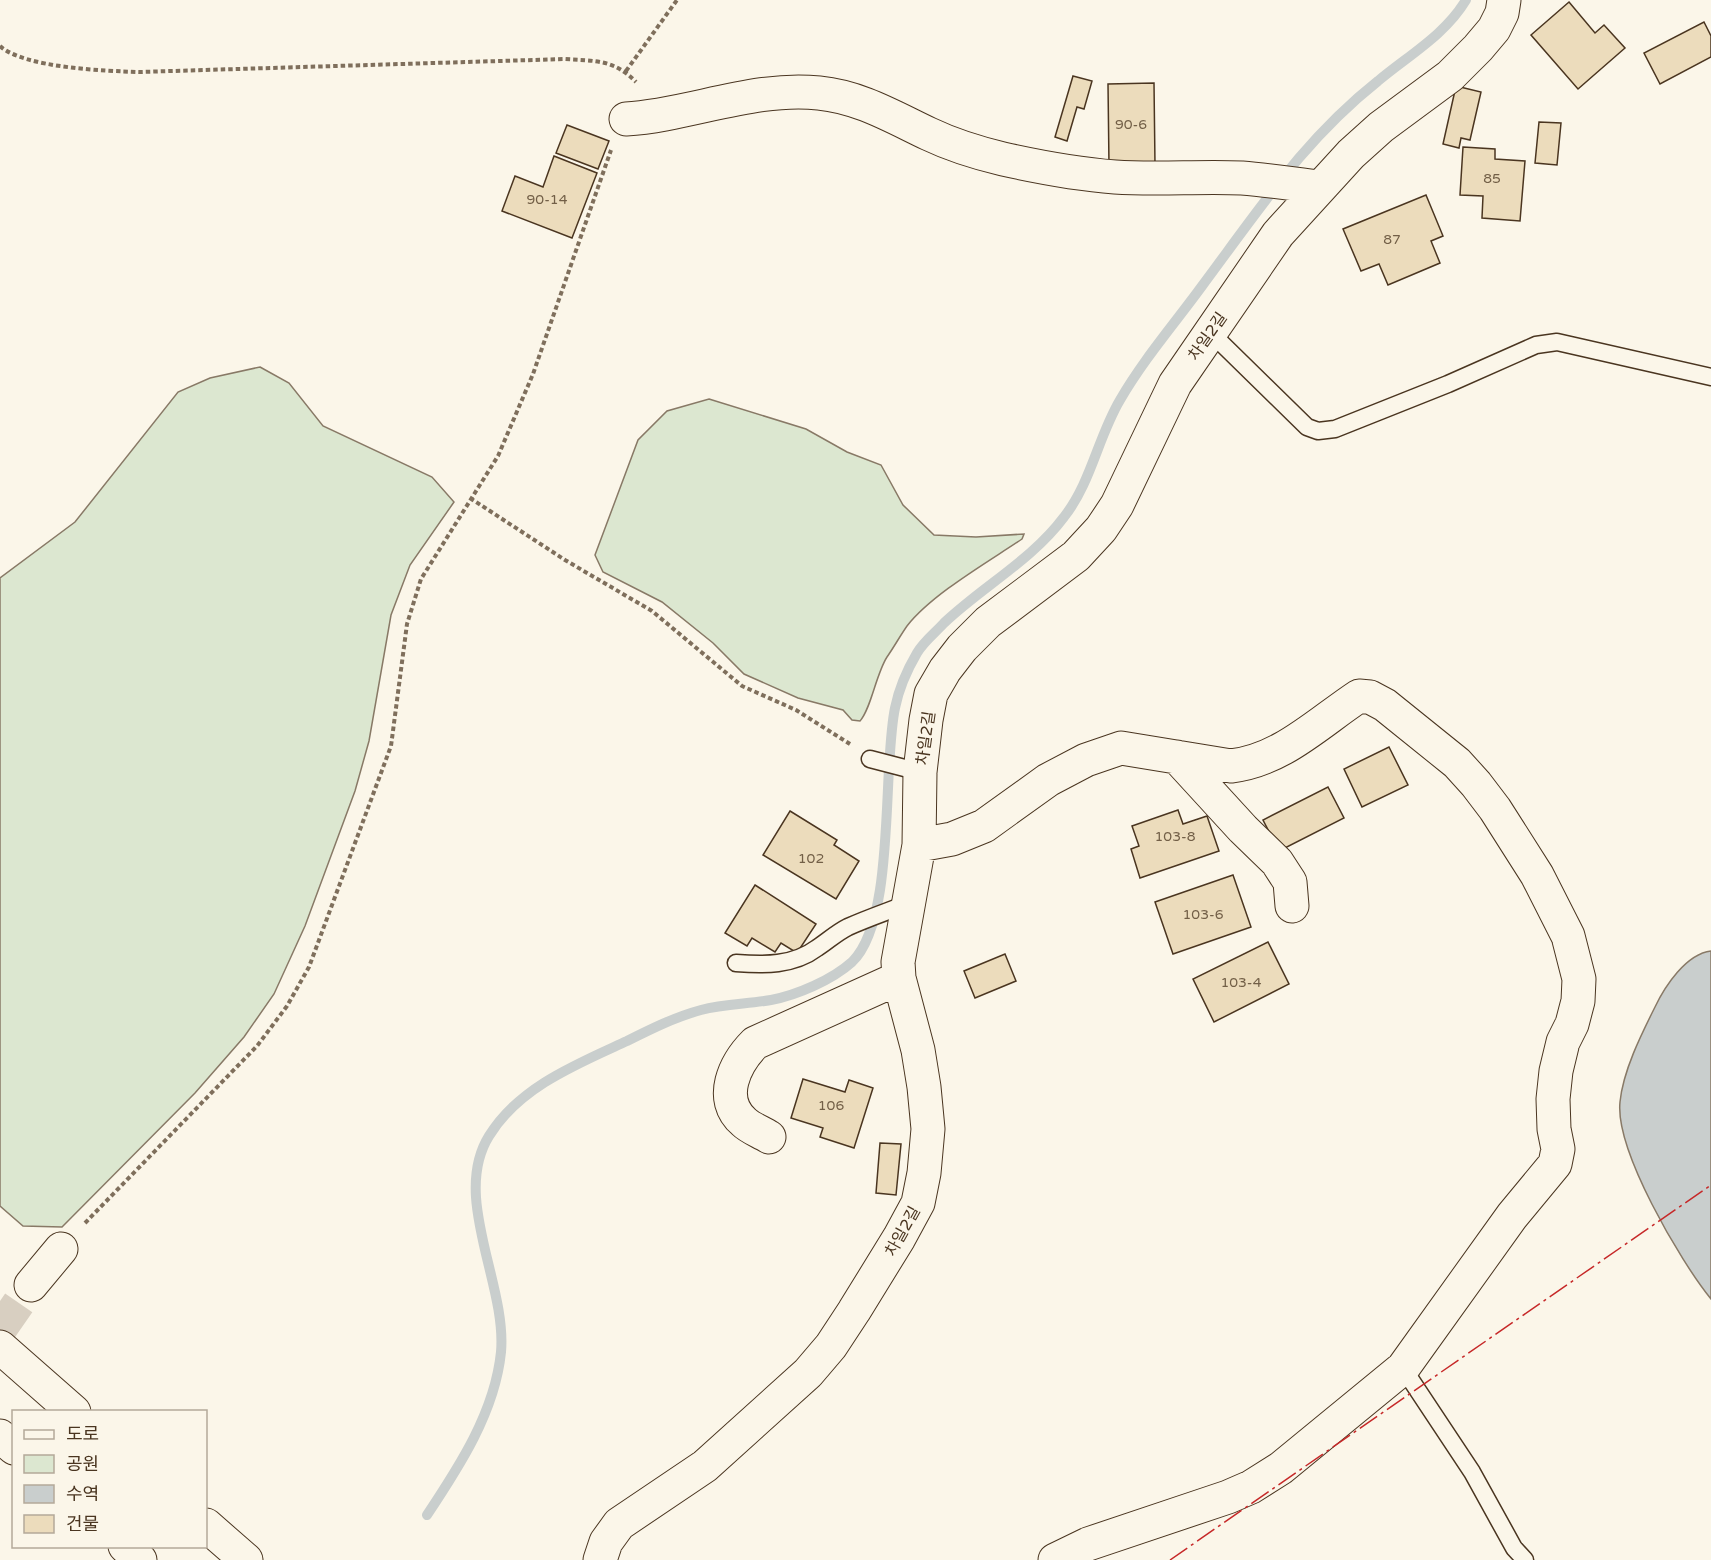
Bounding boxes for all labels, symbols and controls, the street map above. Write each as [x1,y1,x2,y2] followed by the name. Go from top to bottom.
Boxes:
[1115,116,1147,133] house number: 90-6
[1483,170,1501,187] house number: 85
[527,191,568,208] house number: 90-14
[1383,231,1401,248] house number: 87
[1184,309,1232,365] street label: 차일2길
[912,710,940,766] street label: 차일2길
[1155,828,1196,845] house number: 103-8
[798,850,824,867] house number: 102
[1183,906,1224,923] house number: 103-6
[1220,974,1262,991] house number: 103-4
[818,1097,844,1114] house number: 106
[881,1203,925,1260] street label: 차일2길
[12,1410,207,1548] legend
[66,1423,99,1445] text: 도로
[66,1453,99,1475] text: 공원
[66,1483,99,1505] text: 수역
[66,1513,99,1535] text: 건물

